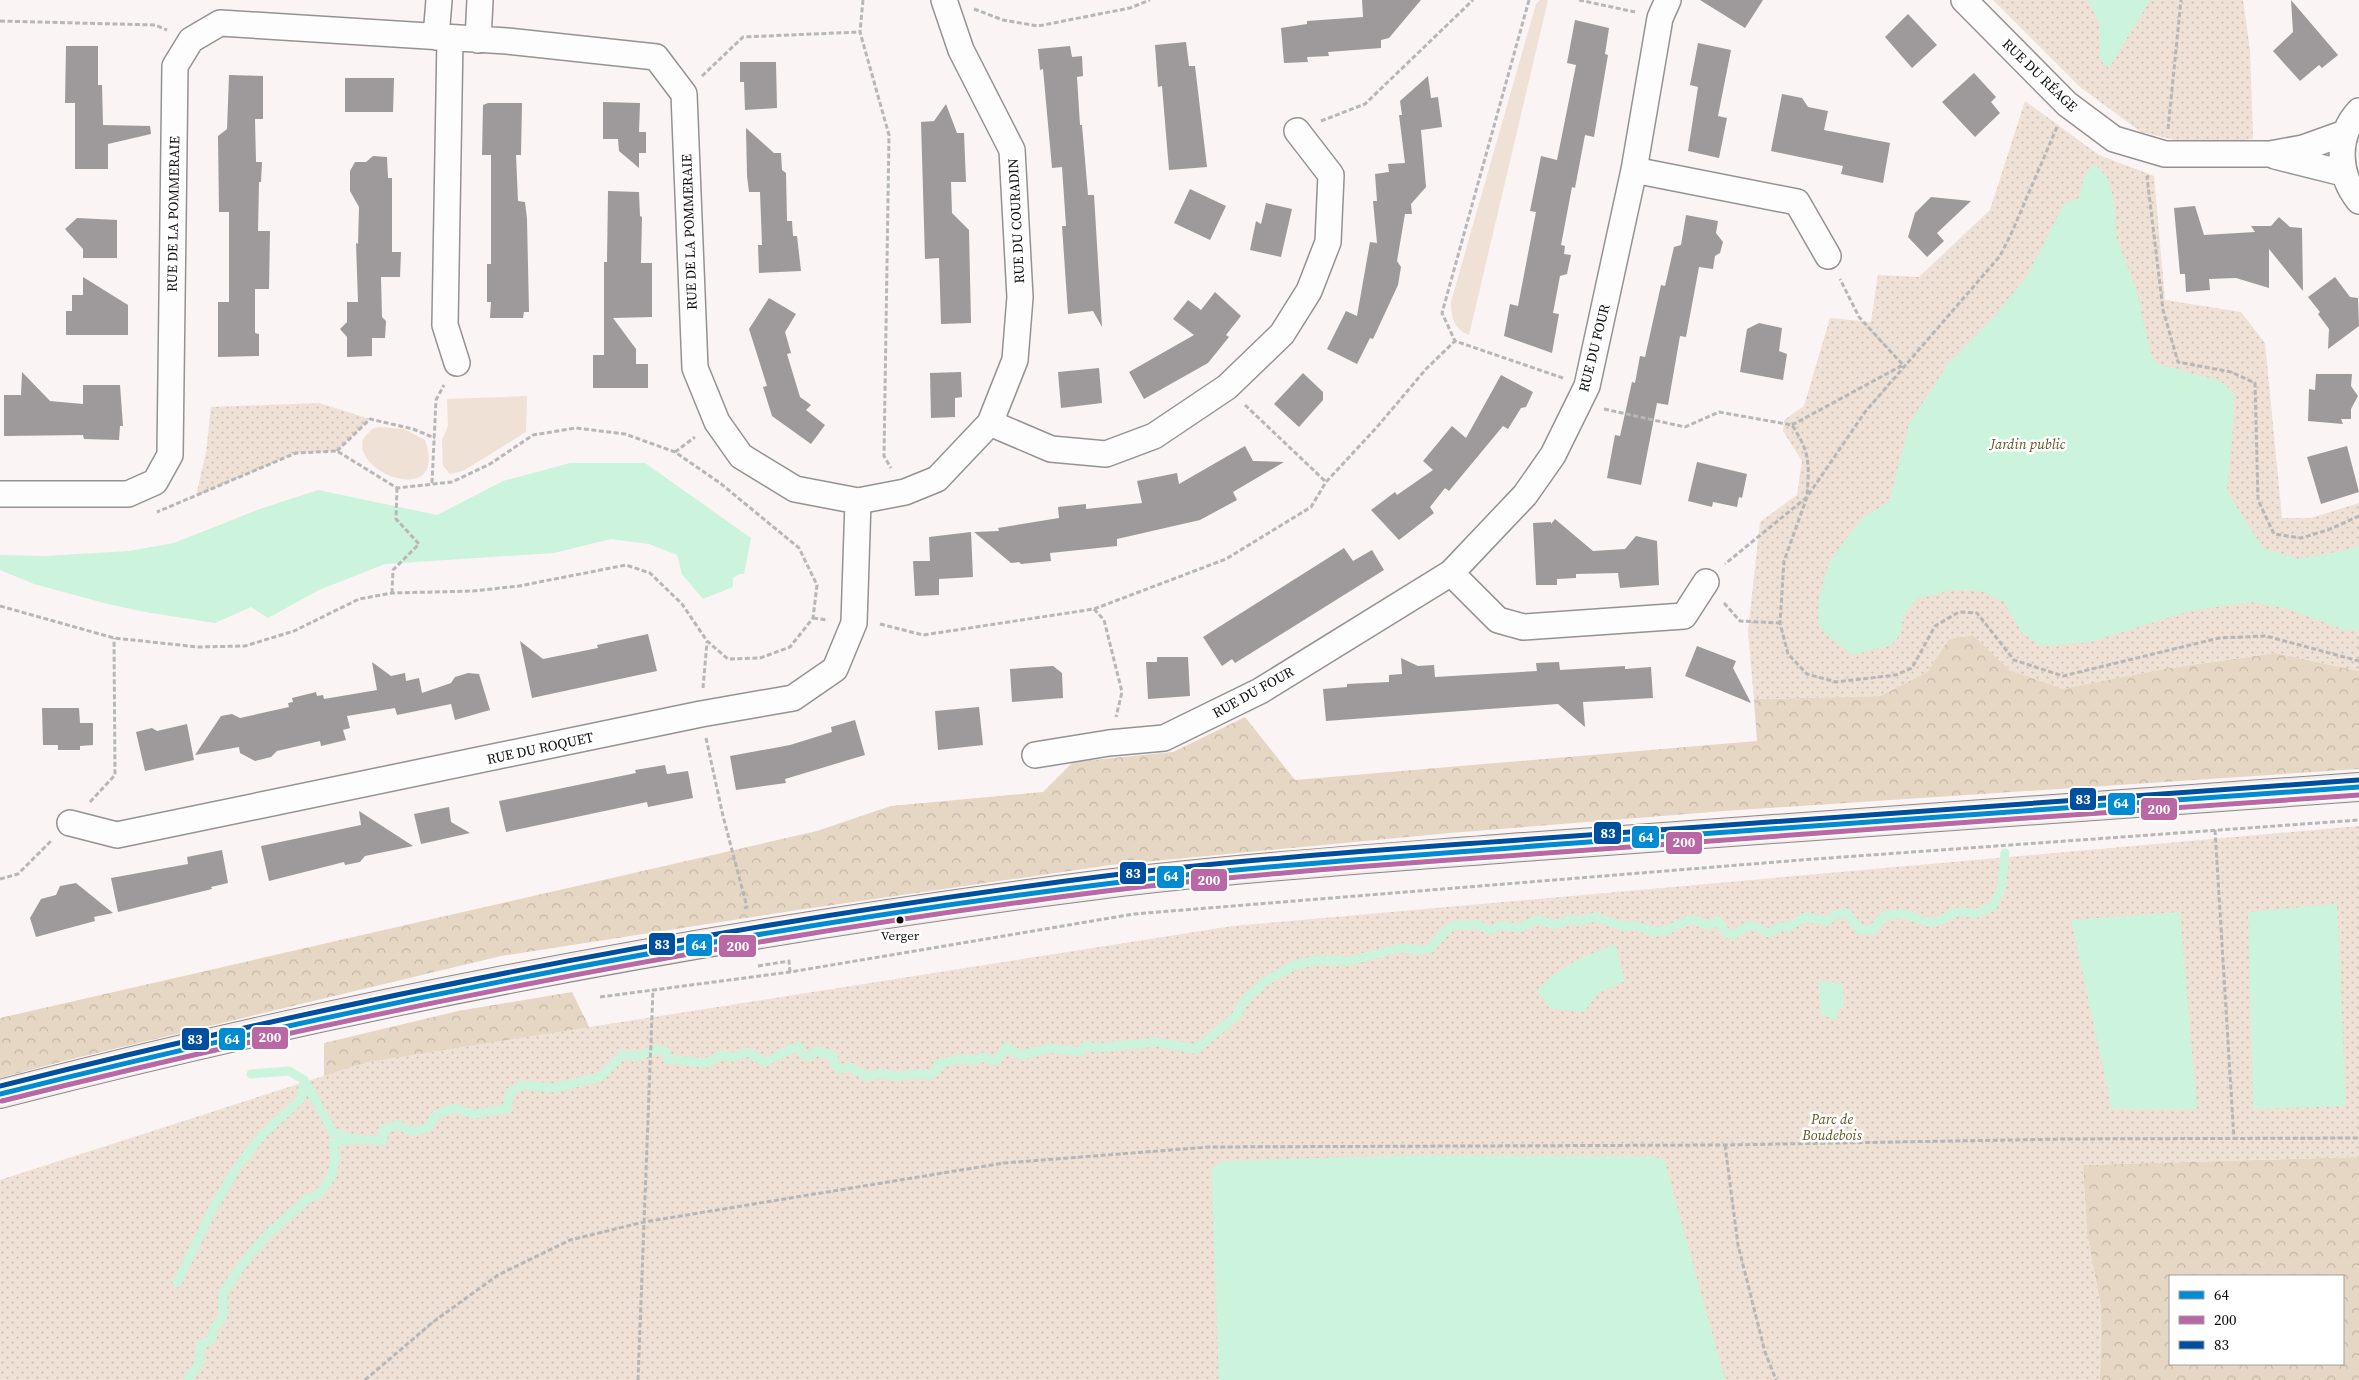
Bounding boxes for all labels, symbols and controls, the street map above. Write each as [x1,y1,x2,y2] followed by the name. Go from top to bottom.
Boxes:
[1998,34,2082,116] street label: RUE DU RÉAGE
[162,136,184,292] street label: RUE DE LA POMMERAIE
[676,154,702,310] street label: RUE DE LA POMMERAIE
[1003,158,1029,284] street label: RUE DU COURADIN
[1573,302,1615,394] street label: RUE DU FOUR
[1988,434,2066,454] park label: Jardin public
[1209,661,1297,723] street label: RUE DU FOUR
[485,727,596,769] street label: RUE DU ROQUET
[2069,787,2097,811] line badge: 83
[2075,789,2091,809] text: 83
[2107,792,2136,816] line badge: 64
[2113,793,2129,813] text: 64
[2140,797,2178,821] line badge: 200
[2148,799,2171,819] text: 200
[1593,821,1622,845] line badge: 83
[1600,823,1616,843] text: 83
[1631,825,1660,849] line badge: 64
[1638,827,1654,847] text: 64
[1665,831,1703,855] line badge: 200
[1673,832,1696,852] text: 200
[1119,861,1147,885] line badge: 83
[1125,863,1141,883] text: 83
[1156,865,1185,889] line badge: 64
[1163,866,1179,886] text: 64
[1190,868,1228,892] line badge: 200
[1198,870,1221,890] text: 200
[895,915,905,925] marker: Verger
[881,927,920,944] place label: Verger
[648,932,676,956] line badge: 83
[685,933,713,957] line badge: 64
[654,934,670,954] text: 83
[718,934,757,958] line badge: 200
[691,935,707,955] text: 64
[727,936,750,956] text: 200
[251,1026,289,1050] line badge: 200
[181,1027,210,1051] line badge: 83
[218,1027,246,1051] line badge: 64
[259,1027,282,1047] text: 200
[187,1029,203,1049] text: 83
[224,1029,240,1049] text: 64
[1801,1109,1863,1145] park label: Parc de Boudebois
[2169,1275,2344,1365] legend
[2214,1284,2230,1305] text: 64
[2214,1309,2237,1330] text: 200
[2214,1334,2229,1355] text: 83

